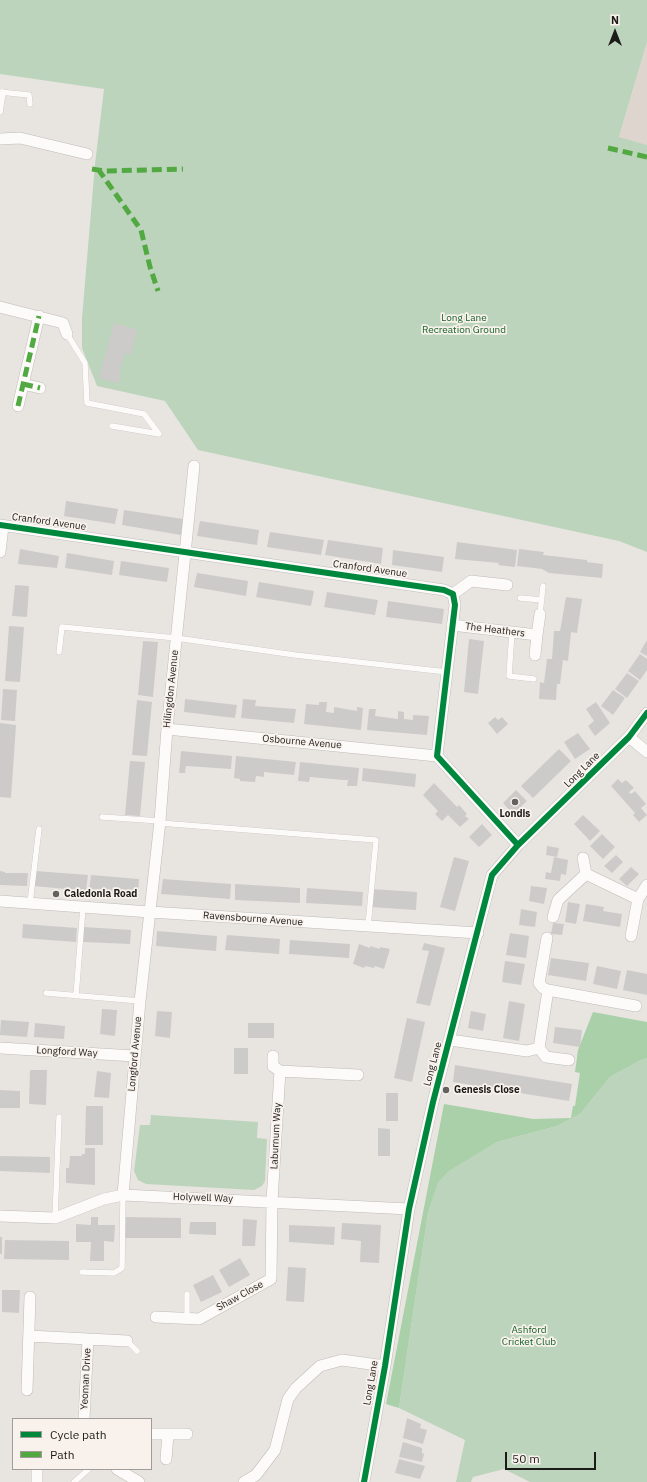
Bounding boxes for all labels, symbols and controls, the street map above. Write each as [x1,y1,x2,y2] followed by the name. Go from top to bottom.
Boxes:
[595,12,635,52] north arrow
[611,13,619,27] text: N
[422,312,506,336] park label: Long Lane Recreation Ground
[11,511,87,533] street label: Cranford Avenue
[332,558,408,580] street label: Cranford Avenue
[464,620,526,640] street label: The Heathers
[161,649,181,729] street label: Hilingdon Avenue
[262,733,342,751] street label: Osbourne Avenue
[562,750,602,790] street label: Long Lane
[510,797,520,807] marker: Londis
[500,808,530,820] place label: Londis
[64,888,137,900] place label: Caledonia Road
[51,889,61,899] marker: Caledonia Road
[203,910,303,928] street label: Ravensbourne Avenue
[126,1016,144,1092] street label: Longford Avenue
[421,1041,445,1087] street label: Long Lane
[36,1044,98,1060] street label: Longford Way
[454,1084,520,1096] place label: Genesis Close
[441,1085,451,1095] marker: Genesis Close
[268,1102,284,1170] street label: Laburnum Way
[173,1191,233,1205] street label: Holywell Way
[214,1278,266,1314] street label: Shaw Close
[502,1324,556,1348] park label: Ashford Cricket Club
[78,1348,94,1410] street label: Yeoman Drive
[361,1360,381,1406] street label: Long Lane
[12,1418,152,1470] legend
[50,1427,107,1442] text: Cycle path
[507,1444,598,1470] scale bar
[50,1447,75,1462] text: Path
[512,1451,540,1466] text: 50 m

